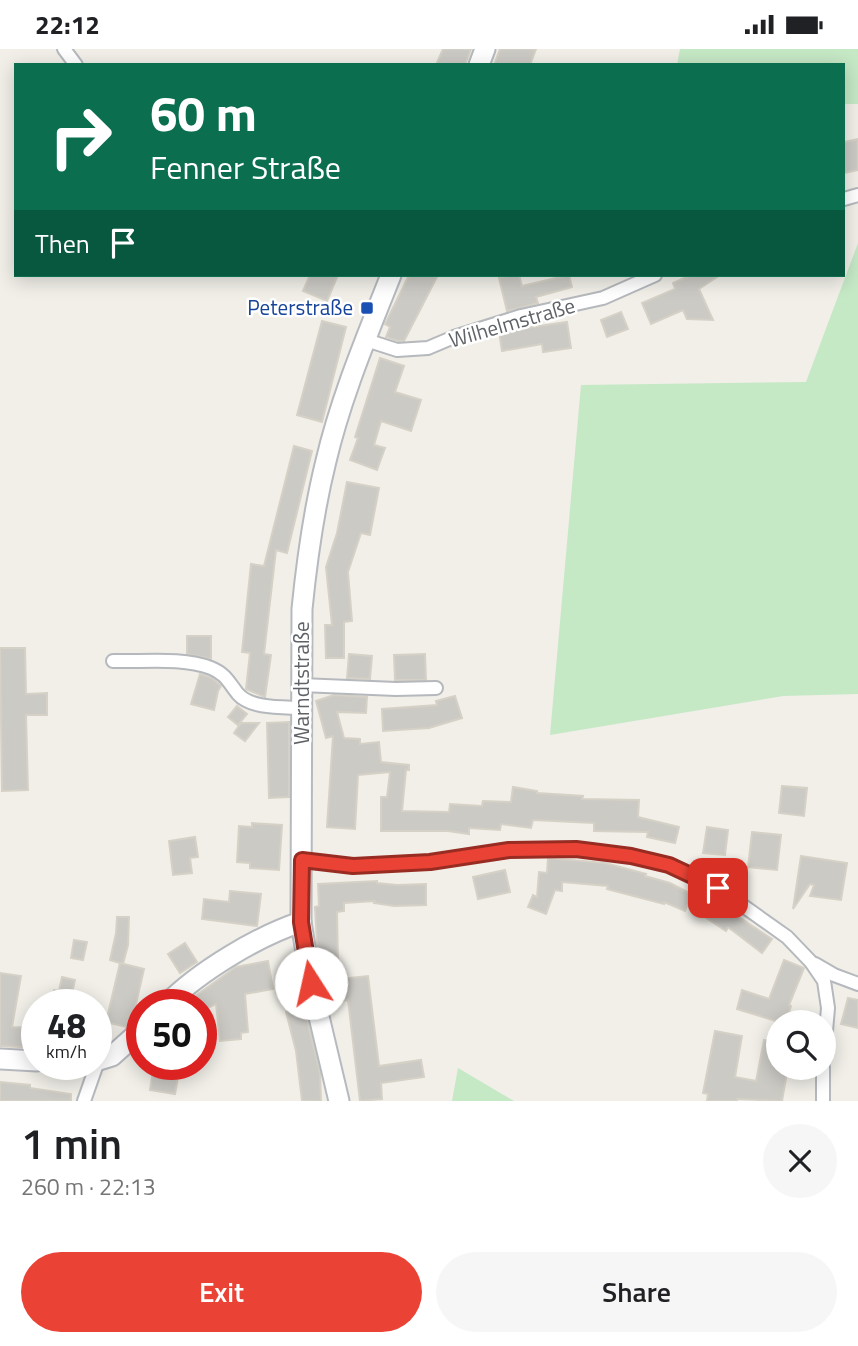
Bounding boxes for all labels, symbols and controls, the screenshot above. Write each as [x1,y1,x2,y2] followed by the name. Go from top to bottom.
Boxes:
[35,5,100,44] text: 22:12
[150,75,257,150] text: 60 m
[35,91,126,182] icon: right
[150,143,341,191] text: Fenner Straße
[35,224,90,263] text: Then
[104,224,142,262] icon: arrive
[445,289,579,355] street label: Wilhelmstraße
[247,291,353,323] place label: Peterstraße
[359,300,375,316] marker: Peterstraße
[285,621,317,745] street label: Warndtstraße
[688,858,748,918] pin
[699,869,737,907] icon: arrive
[274,946,348,1020] position arrow
[126,989,217,1080] speed limit sign: 50
[47,998,86,1052] text: 48
[766,1010,836,1080] map controls
[766,1010,836,1080] button: search
[46,1038,87,1065] text: km/h
[21,1111,122,1175] text: 1 min
[763,1124,837,1198] button: close
[21,1169,156,1204] text: 260 m · 22:13
[21,1252,422,1332] button: Exit
[436,1252,837,1332] button: Share

